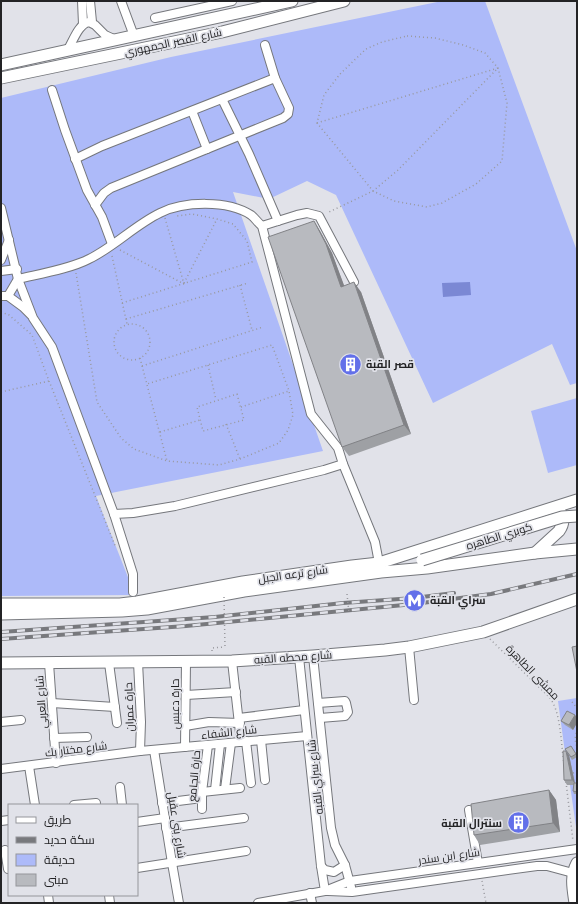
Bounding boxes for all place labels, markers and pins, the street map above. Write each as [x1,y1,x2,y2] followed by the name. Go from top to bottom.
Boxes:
[338,351,364,377] building icon: قصر القبة
[366,358,414,371] place label: قصر القبة
[401,587,427,613] metro station icon: سراي القبة
[430,594,486,610] place label: سراي القبة
[505,810,531,836] building icon: سنترال القبة
[441,817,502,830] place label: سنترال القبة

